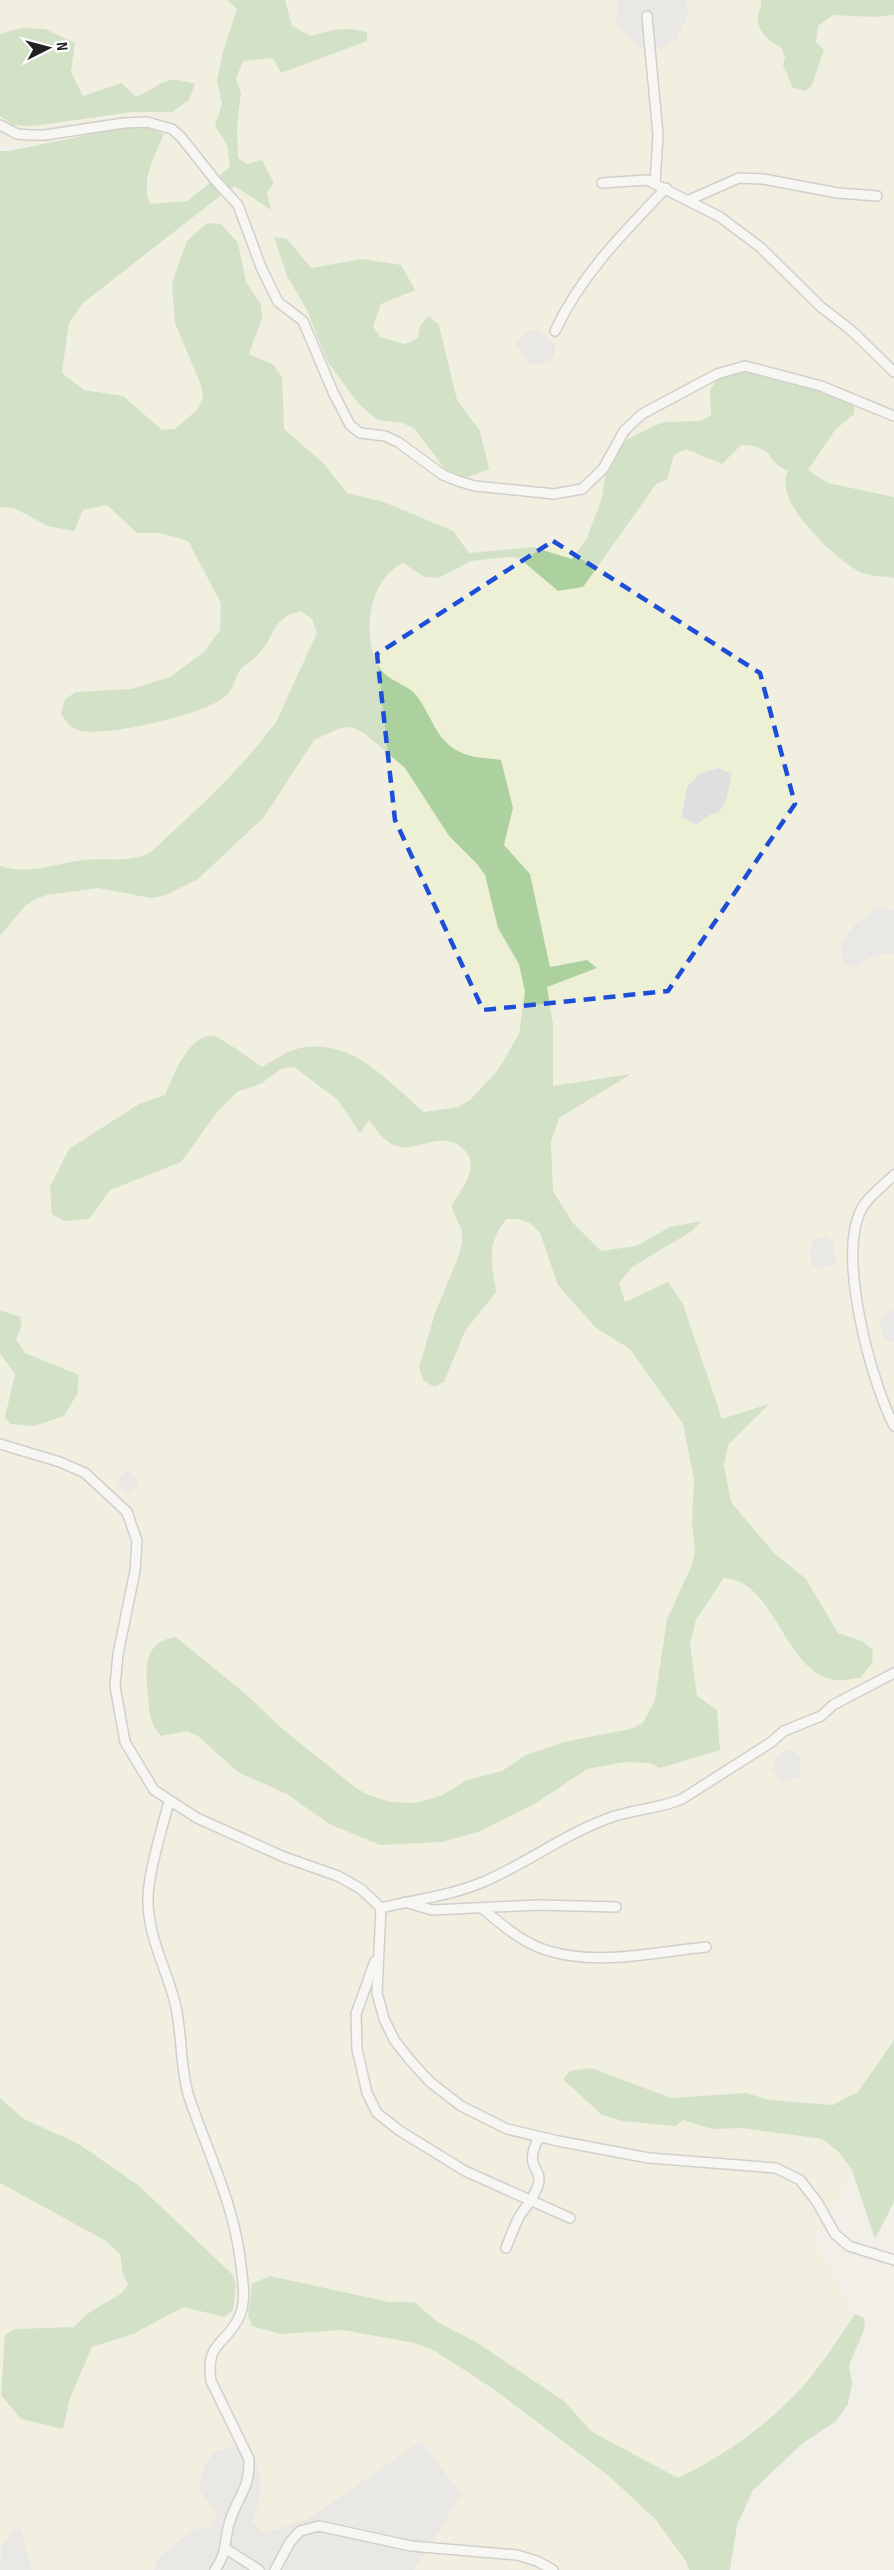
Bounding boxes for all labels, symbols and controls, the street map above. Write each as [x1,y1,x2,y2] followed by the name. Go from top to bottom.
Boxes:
[18,18,78,78] north arrow
[52,41,71,52] text: N

